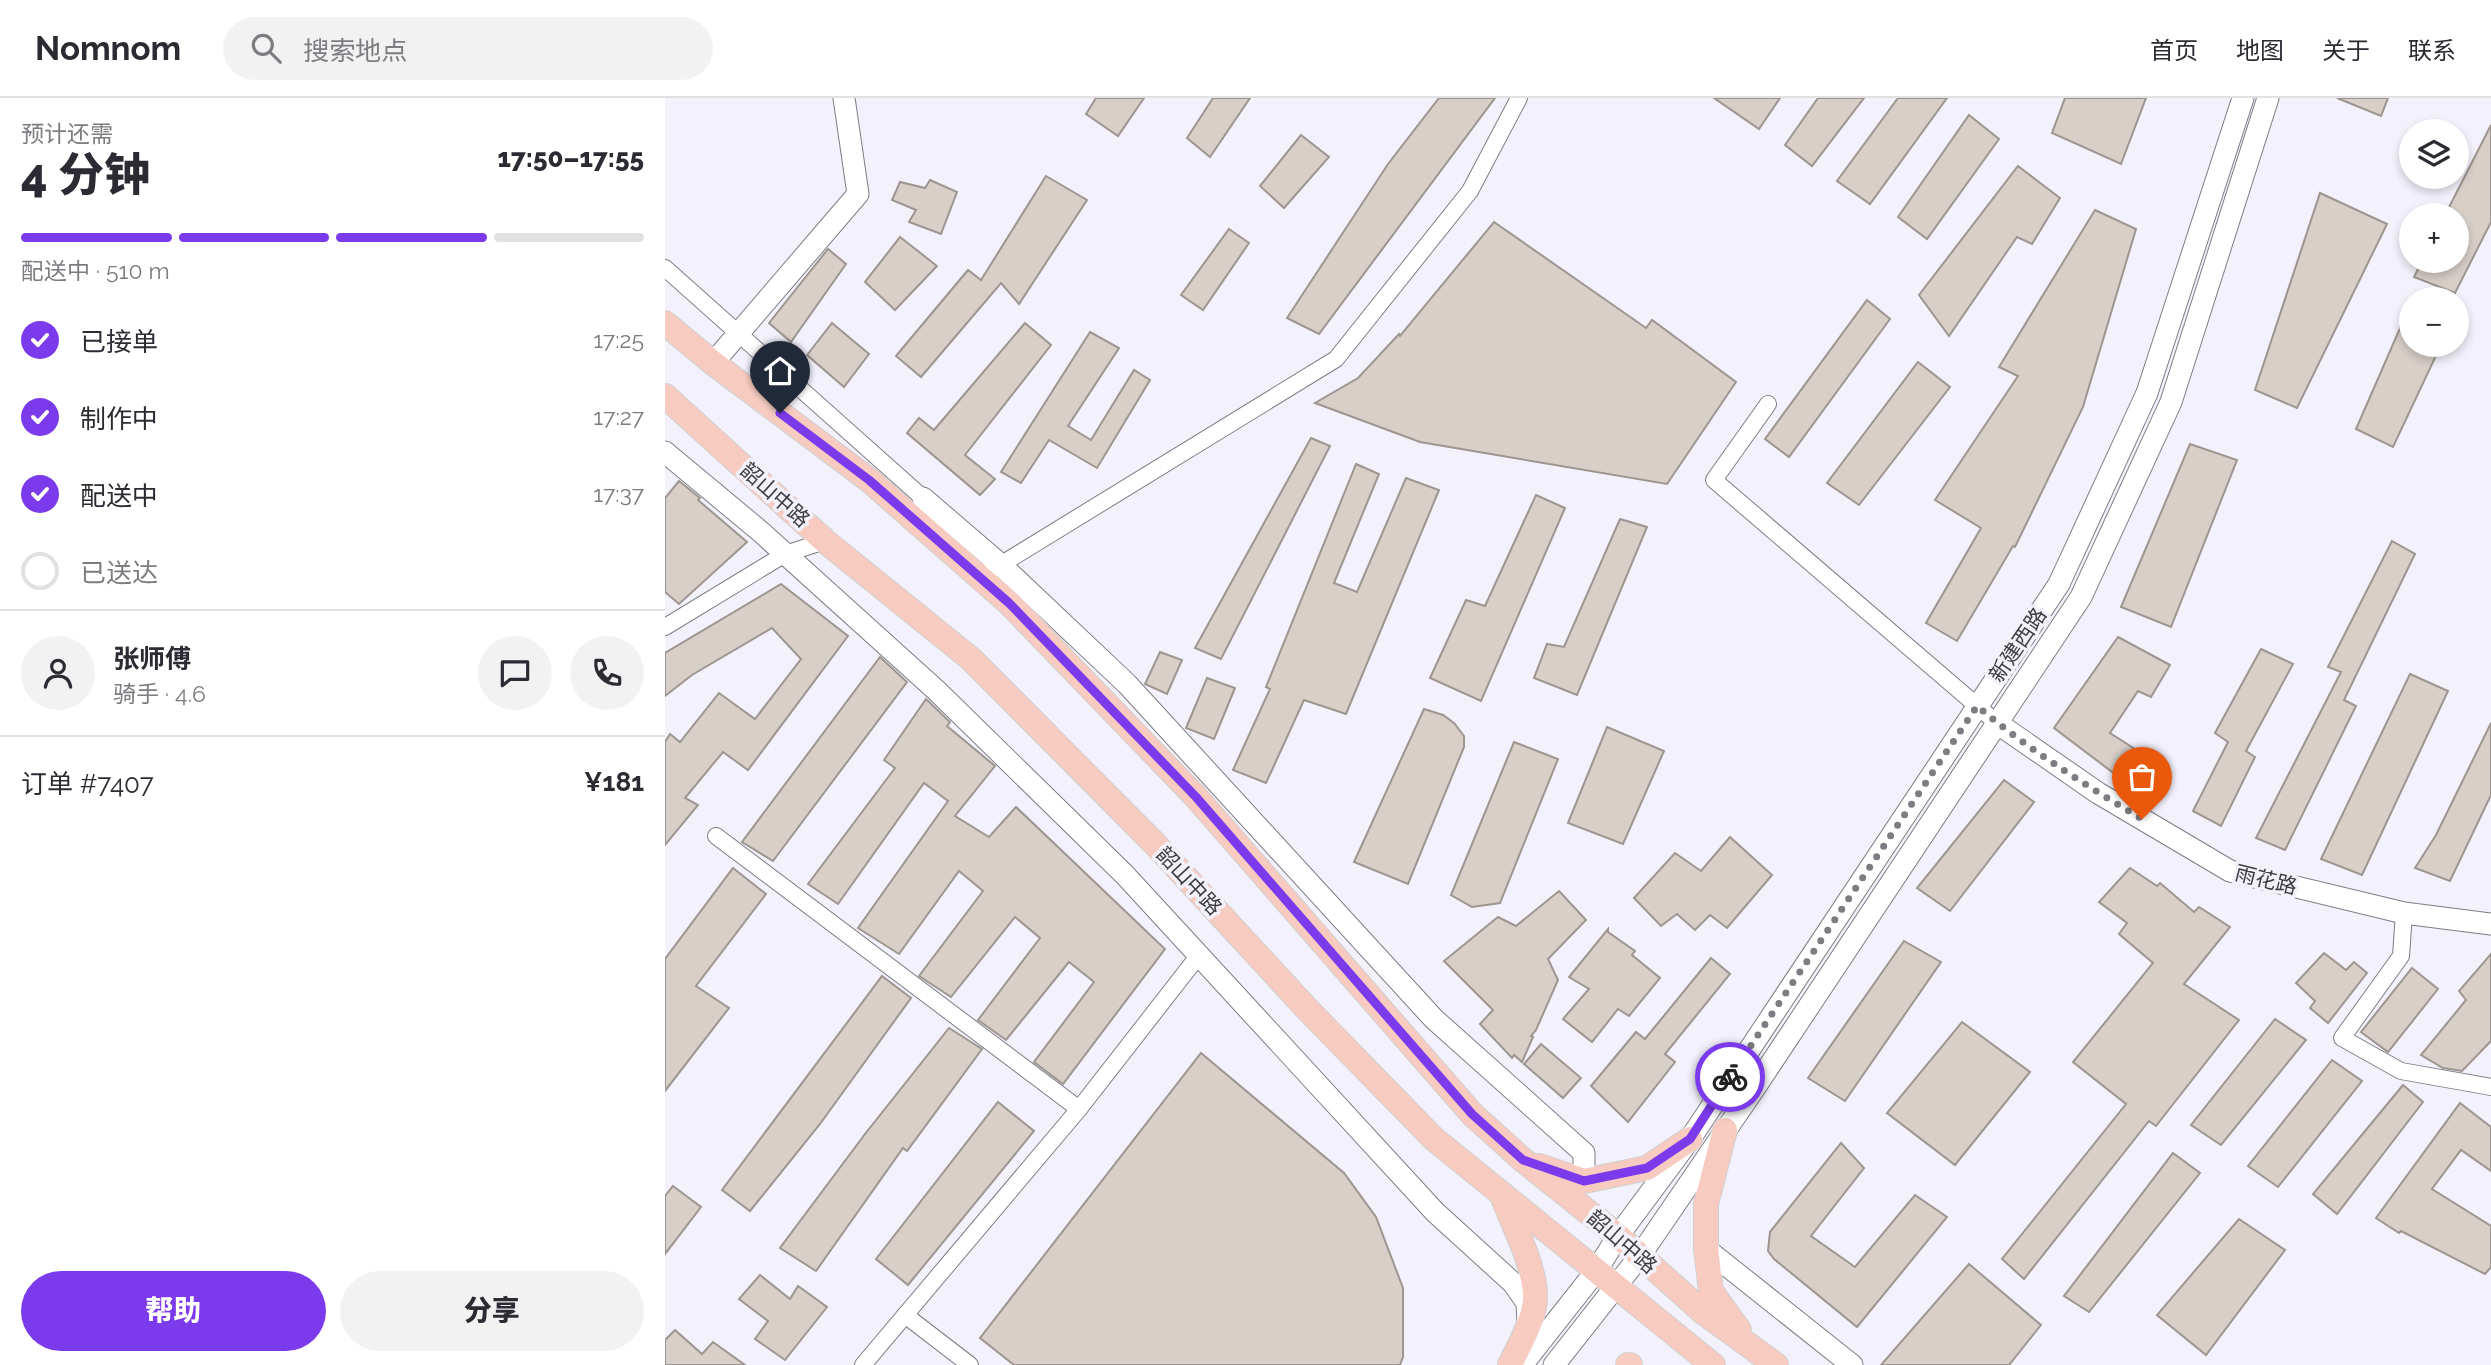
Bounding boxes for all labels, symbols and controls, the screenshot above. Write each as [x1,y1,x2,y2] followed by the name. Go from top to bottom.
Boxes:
[223,17,713,80] search box
[35,29,181,68] text: Nomnom
[247,29,285,67] icon: search
[303,36,407,66] text: 搜索地点
[2150,36,2198,65] text: 首页
[2236,36,2284,65] text: 地图
[2322,36,2370,65] text: 关于
[2408,36,2456,65] text: 联系
[2399,119,2469,357] map controls
[2399,119,2469,189] button: layers
[21,120,113,147] text: 预计还需
[497,143,644,173] text: 17:50–17:55
[21,148,150,202] text: 4 分钟
[2399,203,2469,273] button: +
[21,257,170,284] text: 配送中 · 510 m
[2399,287,2469,357] button: −
[21,321,59,359] icon: check
[593,326,644,353] text: 17:25
[80,327,158,357] text: 已接单
[750,341,810,413] pin
[761,352,799,390] icon: home
[21,398,59,436] icon: check
[593,403,644,430] text: 17:27
[80,404,158,434] text: 制作中
[736,457,815,532] street label: 韶山中路
[21,475,59,513] icon: check
[593,480,644,507] text: 17:37
[80,481,158,511] text: 配送中
[80,558,158,588] text: 已送达
[1984,603,2051,687] street label: 新建西路
[21,636,95,710] button: person
[478,636,552,710] button: chat
[570,636,644,710] button: phone
[113,644,191,674] text: 张师傅
[113,680,206,707] text: 骑手 · 4.6
[2112,747,2172,819] pin
[2123,758,2161,796] icon: bag
[584,767,644,797] text: ¥181
[21,769,154,799] text: 订单 #7407
[1152,841,1227,920] street label: 韶山中路
[2233,860,2300,899] street label: 雨花路
[1695,1042,1765,1112] courier
[1711,1058,1749,1096] icon: bike
[1582,1205,1662,1279] street label: 韶山中路
[21,1271,326,1351] button: 帮助
[340,1271,644,1351] button: 分享

